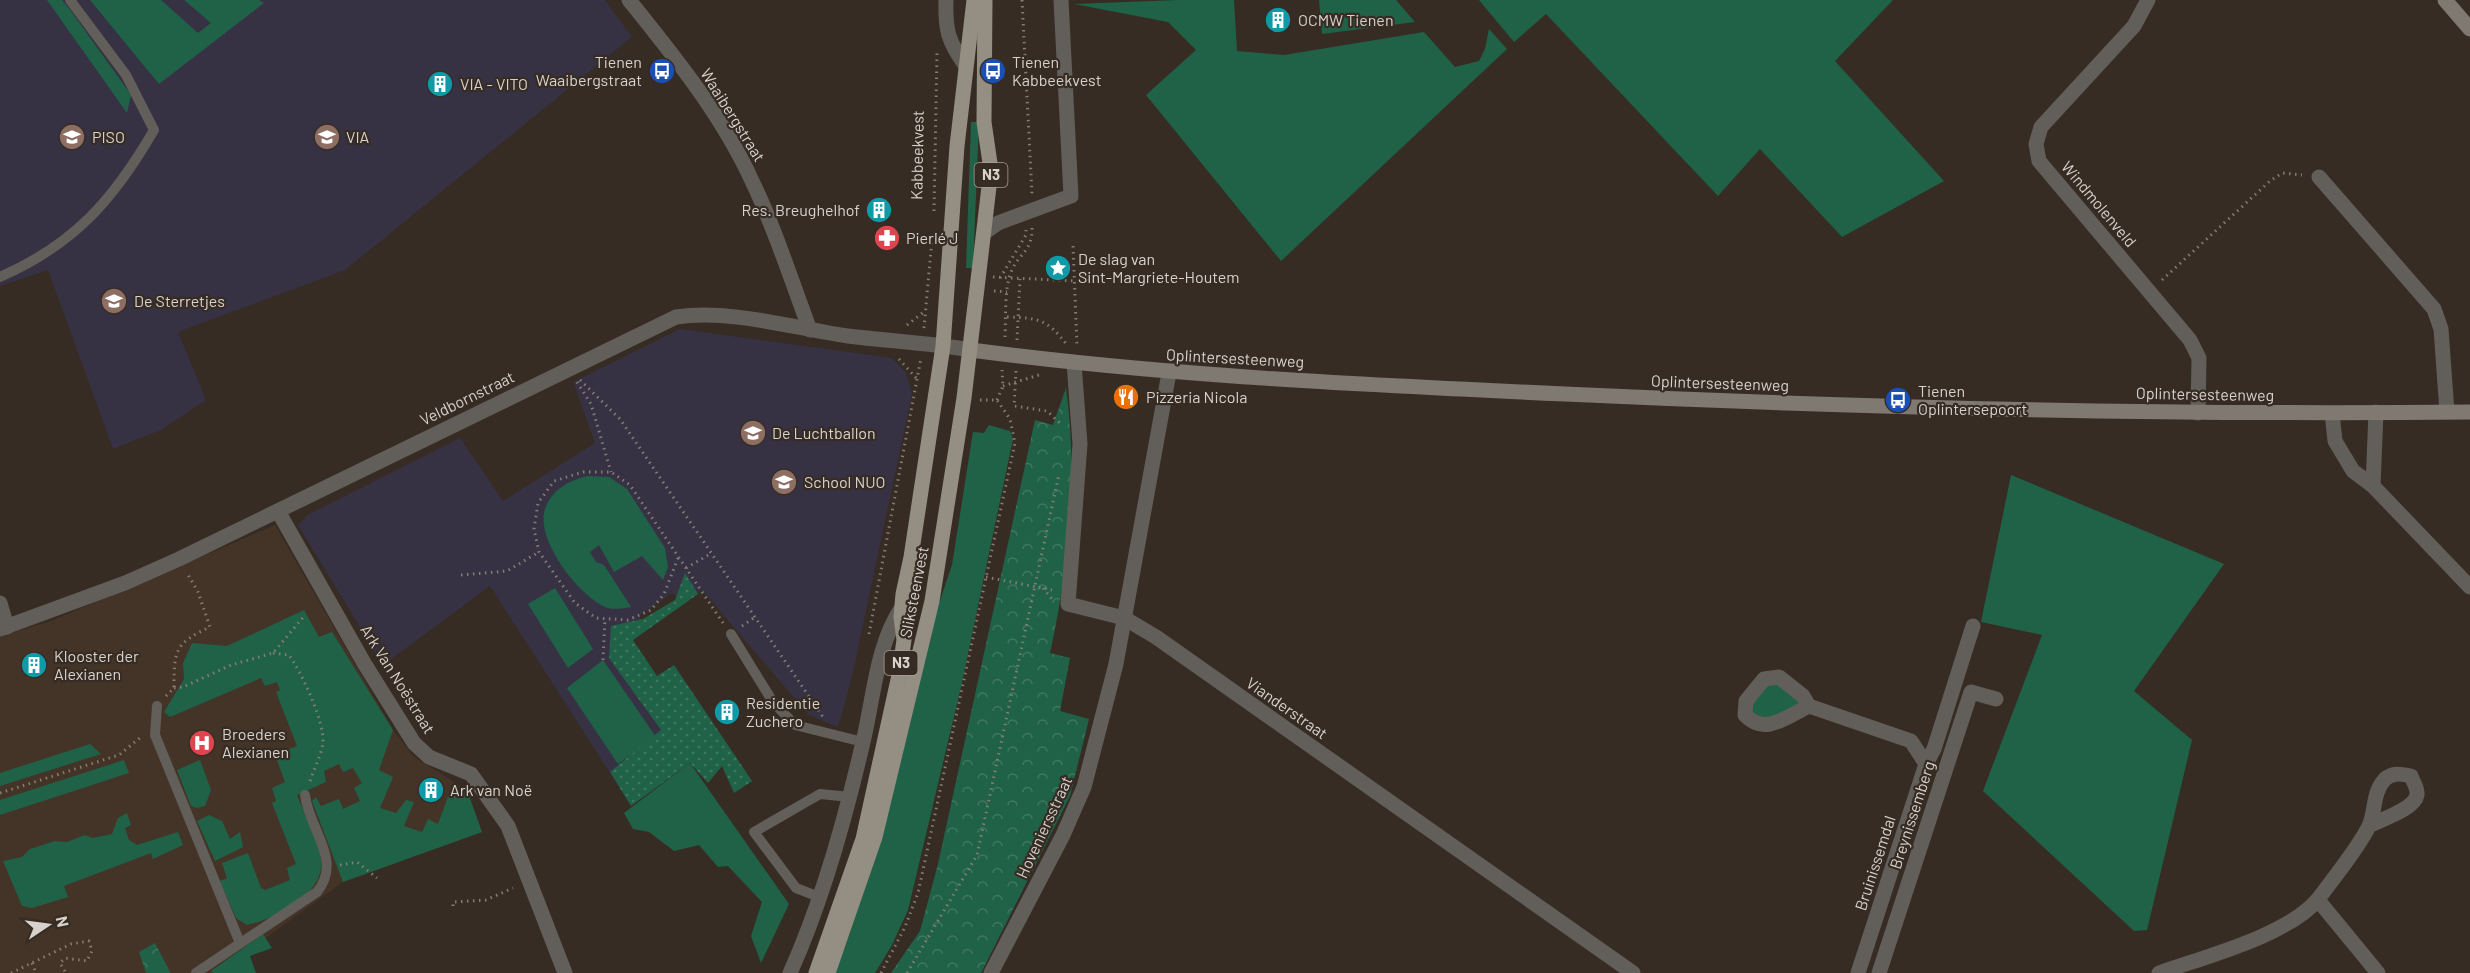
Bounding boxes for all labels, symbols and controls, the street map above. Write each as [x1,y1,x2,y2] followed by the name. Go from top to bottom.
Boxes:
[1263,5,1293,35] building icon: OCMW Tienen
[1298,10,1394,29] place label: OCMW Tienen
[536,52,642,89] place label: Tienen Waaibergstraat
[1012,52,1102,89] place label: Tienen Kabbeekvest
[647,56,677,86] bus stop icon: Tienen Waaibergstraat
[978,56,1008,86] bus stop icon: Tienen Kabbeekvest
[697,65,770,165] street label: Waaibergstraat
[425,69,455,99] building icon: VIA - VITO
[460,74,528,93] place label: VIA - VITO
[906,110,927,200] street label: Kabbeekvest
[57,122,87,152] school or university icon: PISO
[312,122,342,152] school or university icon: VIA
[92,127,125,146] place label: PISO
[346,127,370,146] place label: VIA
[2058,157,2141,250] street label: Windmolenveld
[974,163,1008,187] road number: N3
[864,195,894,225] building icon: Res. Breughelhof
[742,200,860,219] place label: Res. Breughelhof
[872,223,902,253] pharmacy icon: Pierlé J
[906,228,959,247] place label: Pierlé J
[1078,249,1240,286] place label: De slag van Sint-Margriete-Houtem
[1043,253,1073,283] place icon: De slag van Sint-Margriete-Houtem
[99,286,129,316] school or university icon: De Sterretjes
[134,291,225,310] place label: De Sterretjes
[1165,344,1305,371] street label: Oplintersesteenweg
[416,366,517,429] street label: Veldbornstraat
[1651,371,1789,394] street label: Oplintersesteenweg
[1918,381,2027,418] place label: Tienen Oplintersepoort
[1111,382,1141,412] restaurant icon: Pizzeria Nicola
[2136,383,2274,404] street label: Oplintersesteenweg
[1883,385,1913,415] bus stop icon: Tienen Oplintersepoort
[1146,387,1247,406] place label: Pizzeria Nicola
[738,418,768,448] school or university icon: De Luchtballon
[772,423,876,442] place label: De Luchtballon
[769,467,799,497] school or university icon: School NUO
[804,472,885,491] place label: School NUO
[895,544,932,639] street label: Sliksteenvest
[357,621,440,737] street label: Ark Van Noëstraat
[54,646,139,683] place label: Klooster der Alexianen
[19,650,49,680] building icon: Klooster der Alexianen
[884,651,918,675] road number: N3
[1243,673,1331,743] street label: Vianderstraat
[746,693,820,730] place label: Residentie Zuchero
[712,697,742,727] building icon: Residentie Zuchero
[222,724,289,761] place label: Broeders Alexianen
[187,728,217,758] hospital icon: Broeders Alexianen
[1885,758,1938,871] street label: Breynissemberg
[1012,773,1076,881] street label: Hoveniersstraat
[416,775,446,805] building icon: Ark van Noë
[450,780,532,799] place label: Ark van Noë
[1850,813,1899,913] street label: Bruinissemdal
[18,895,78,955] north arrow
[53,914,74,929] text: N

